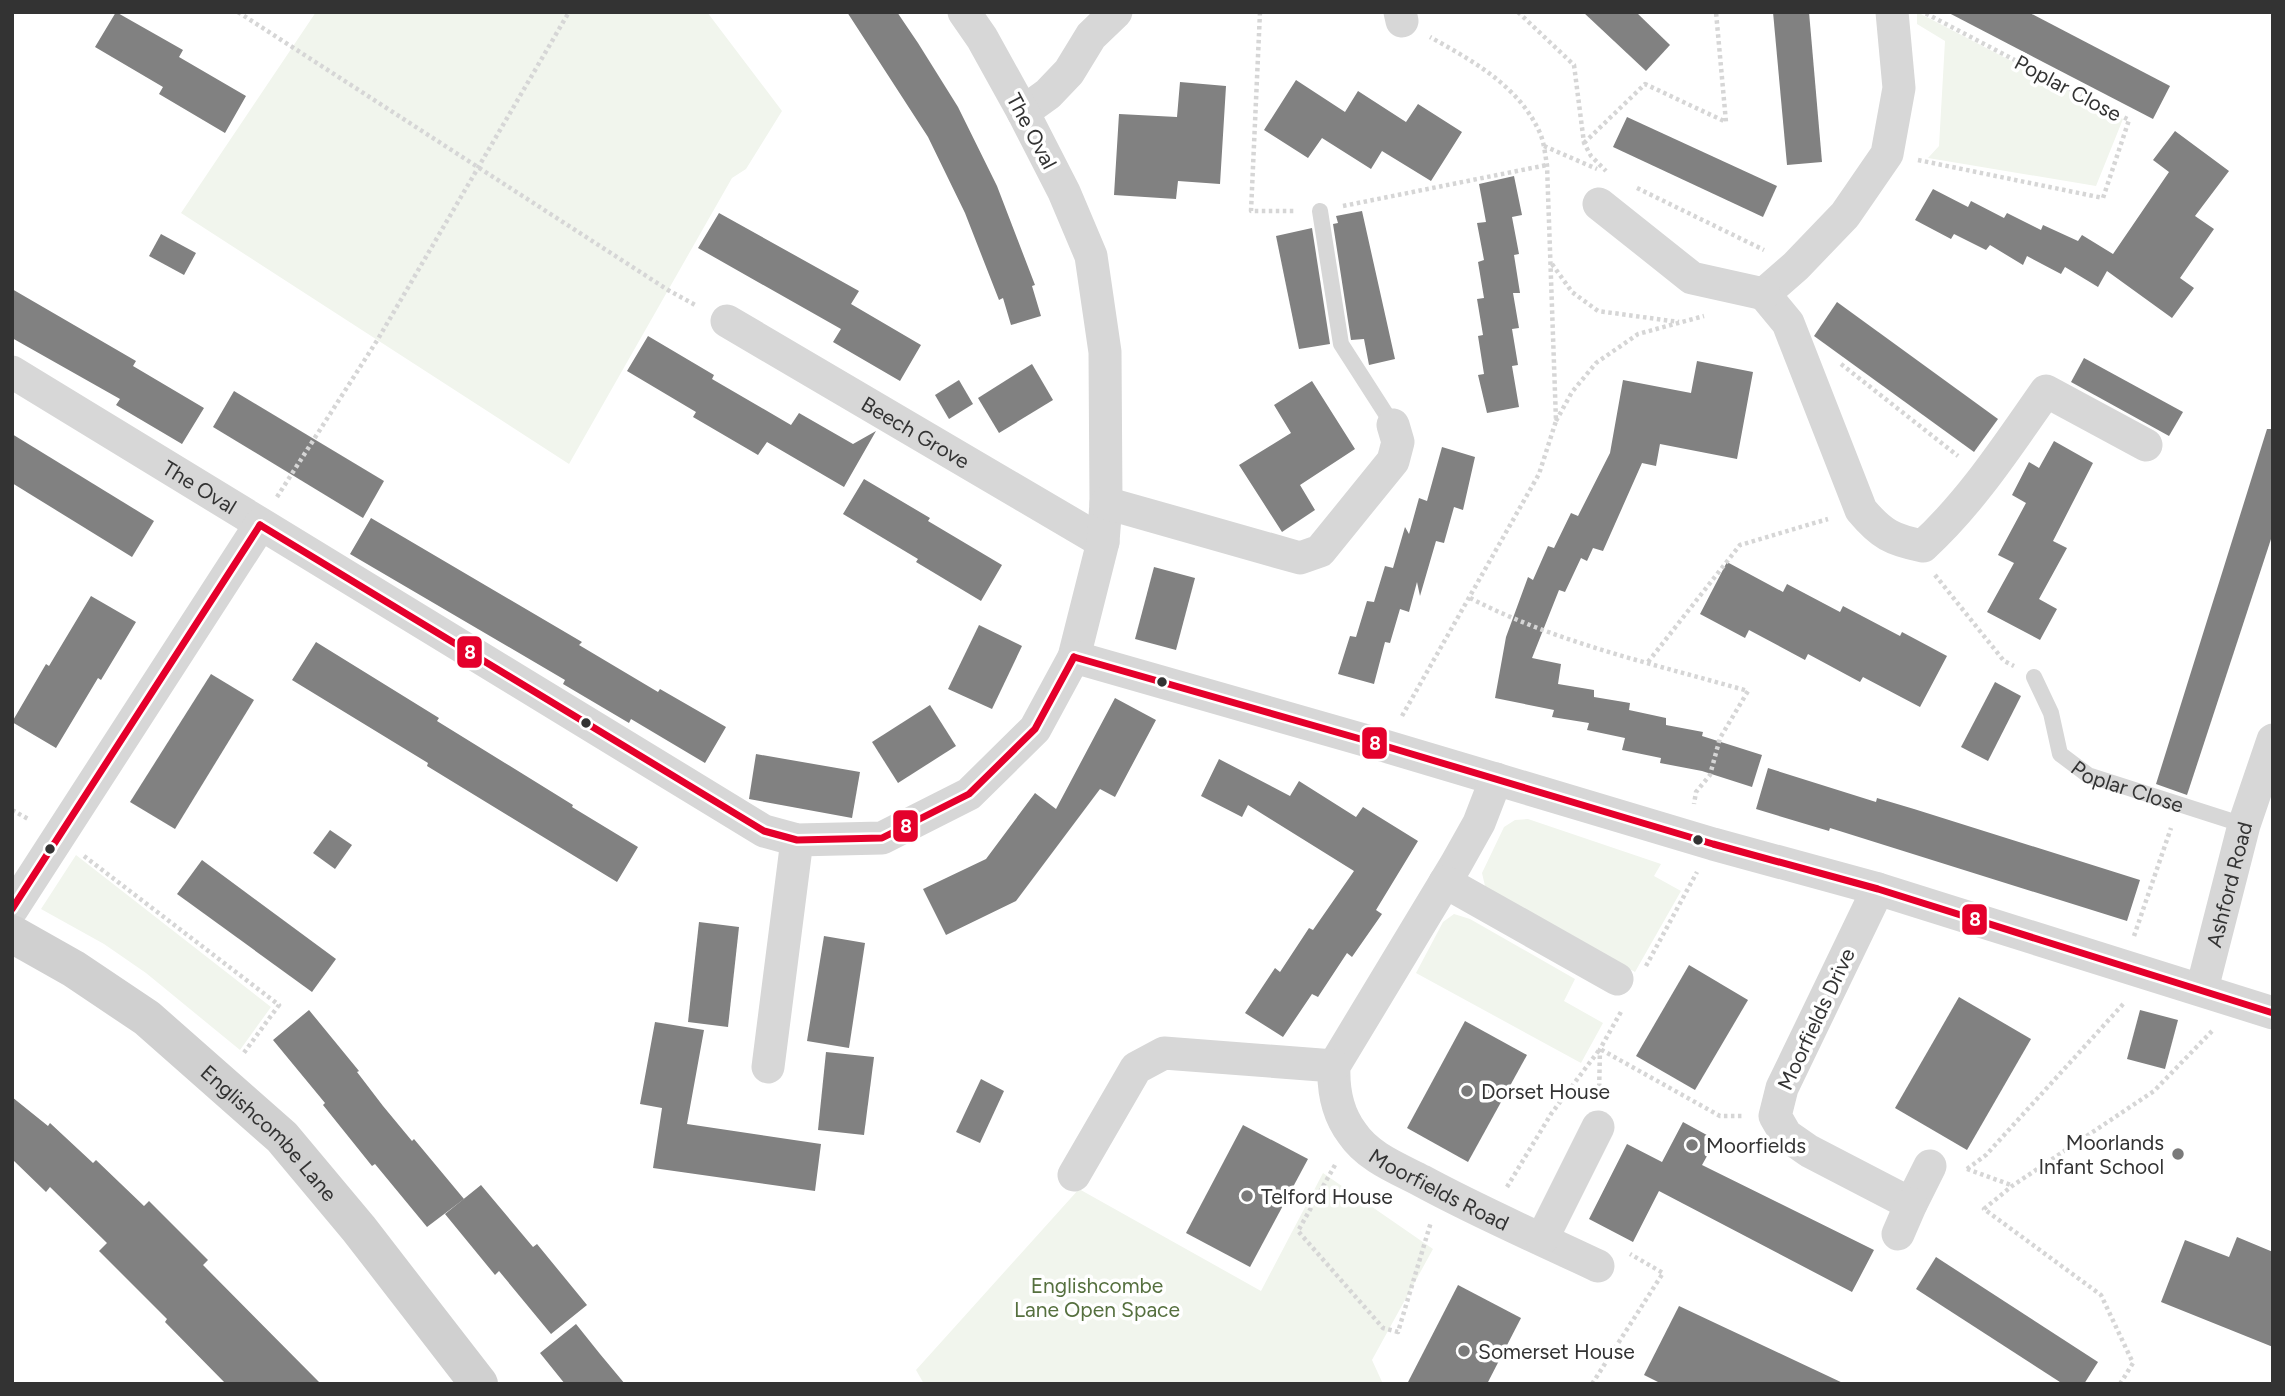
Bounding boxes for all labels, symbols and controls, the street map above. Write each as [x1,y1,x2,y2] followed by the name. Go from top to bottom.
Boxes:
[2010,49,2126,127] street label: Poplar Close
[1002,89,1062,173] street label: The Oval
[857,390,974,473] street label: Beech Grove
[158,455,241,519] street label: The Oval
[456,635,483,669] line badge: 8
[464,641,476,664] text: 8
[1155,675,1169,689] unlabelled marker
[579,716,593,730] unlabelled marker
[1361,726,1388,760] line badge: 8
[1369,732,1381,755] text: 8
[2066,754,2187,817] street label: Poplar Close
[892,809,919,843] line badge: 8
[900,815,912,838] text: 8
[2201,819,2257,950] street label: Ashford Road
[1691,833,1705,847] unlabelled marker
[43,842,57,856] unlabelled marker
[1961,903,1988,936] line badge: 8
[1969,908,1981,931] text: 8
[1772,944,1860,1094] street label: Moorfields Drive
[196,1059,342,1206] street label: Englishcombe Lane
[1481,1079,1610,1104] place label: Dorset House
[1459,1083,1475,1099] marker: Dorset House
[2038,1130,2164,1179] place label: Moorlands Infant School
[1706,1133,1806,1158] place label: Moorfields
[1684,1137,1700,1153] marker: Moorfields
[1365,1143,1513,1235] street label: Moorfields Road
[2170,1146,2186,1162] marker: Moorlands Infant School
[1261,1184,1393,1209] place label: Telford House
[1239,1188,1255,1204] marker: Telford House
[1014,1273,1180,1322] park label: Englishcombe Lane Open Space
[1478,1339,1635,1364] place label: Somerset House
[1456,1343,1472,1359] marker: Somerset House

